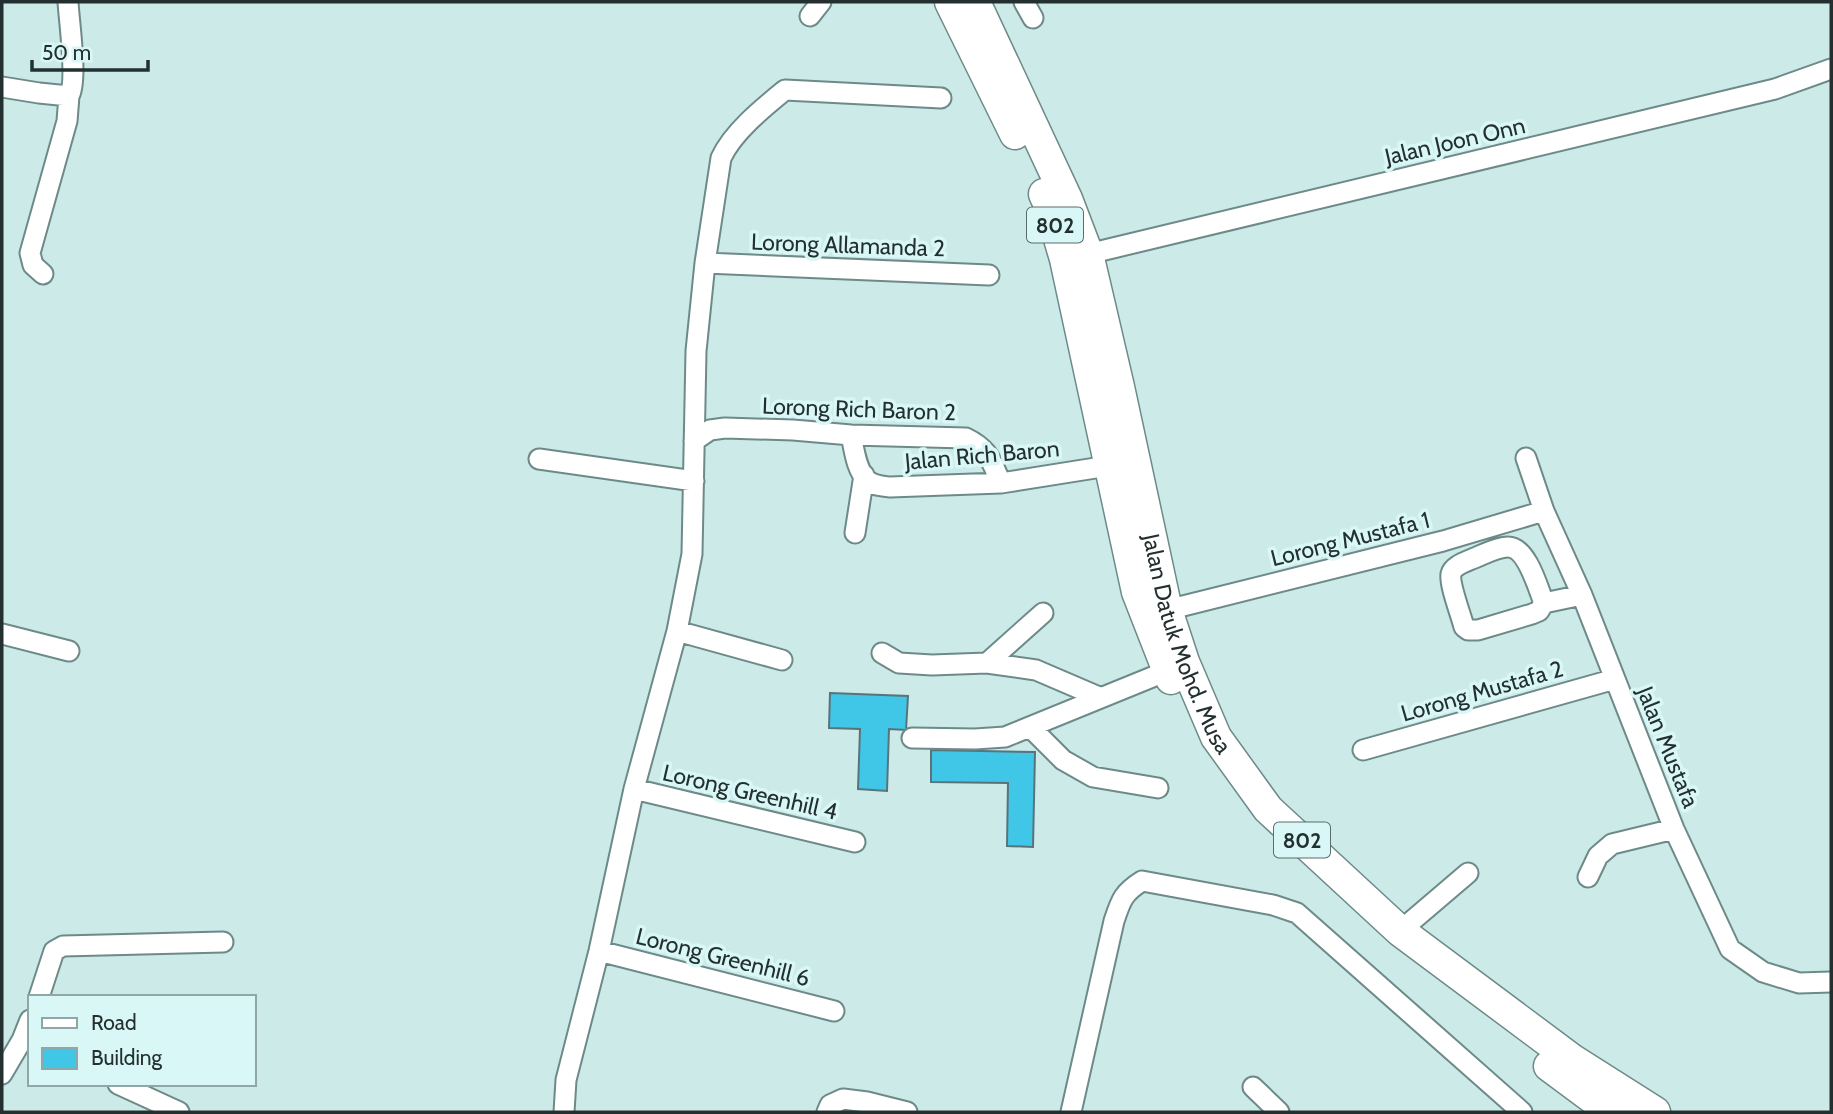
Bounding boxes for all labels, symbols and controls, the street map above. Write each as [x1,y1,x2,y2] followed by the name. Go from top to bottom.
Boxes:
[32,28,147,72] scale bar
[42,40,91,65] text: 50 m
[1381,111,1528,171] street label: Jalan Joon Onn
[1027,208,1083,243] road number: 802
[751,228,945,262] street label: Lorong Allamanda 2
[761,392,957,426] street label: Lorong Rich Baron 2
[903,434,1060,476] street label: Jalan Rich Baron
[1268,506,1432,572] street label: Lorong Mustafa 1
[1137,530,1238,759] street label: Jalan Datuk Mohd. Musa
[1398,654,1566,728] street label: Lorong Mustafa 2
[1631,681,1705,812] street label: Jalan Mustafa
[660,758,840,826] street label: Lorong Greenhill 4
[1274,822,1330,858] road number: 802
[633,922,813,992] street label: Lorong Greenhill 6
[28,995,256,1086] legend
[91,1010,137,1035] text: Road
[91,1045,163,1070] text: Building

